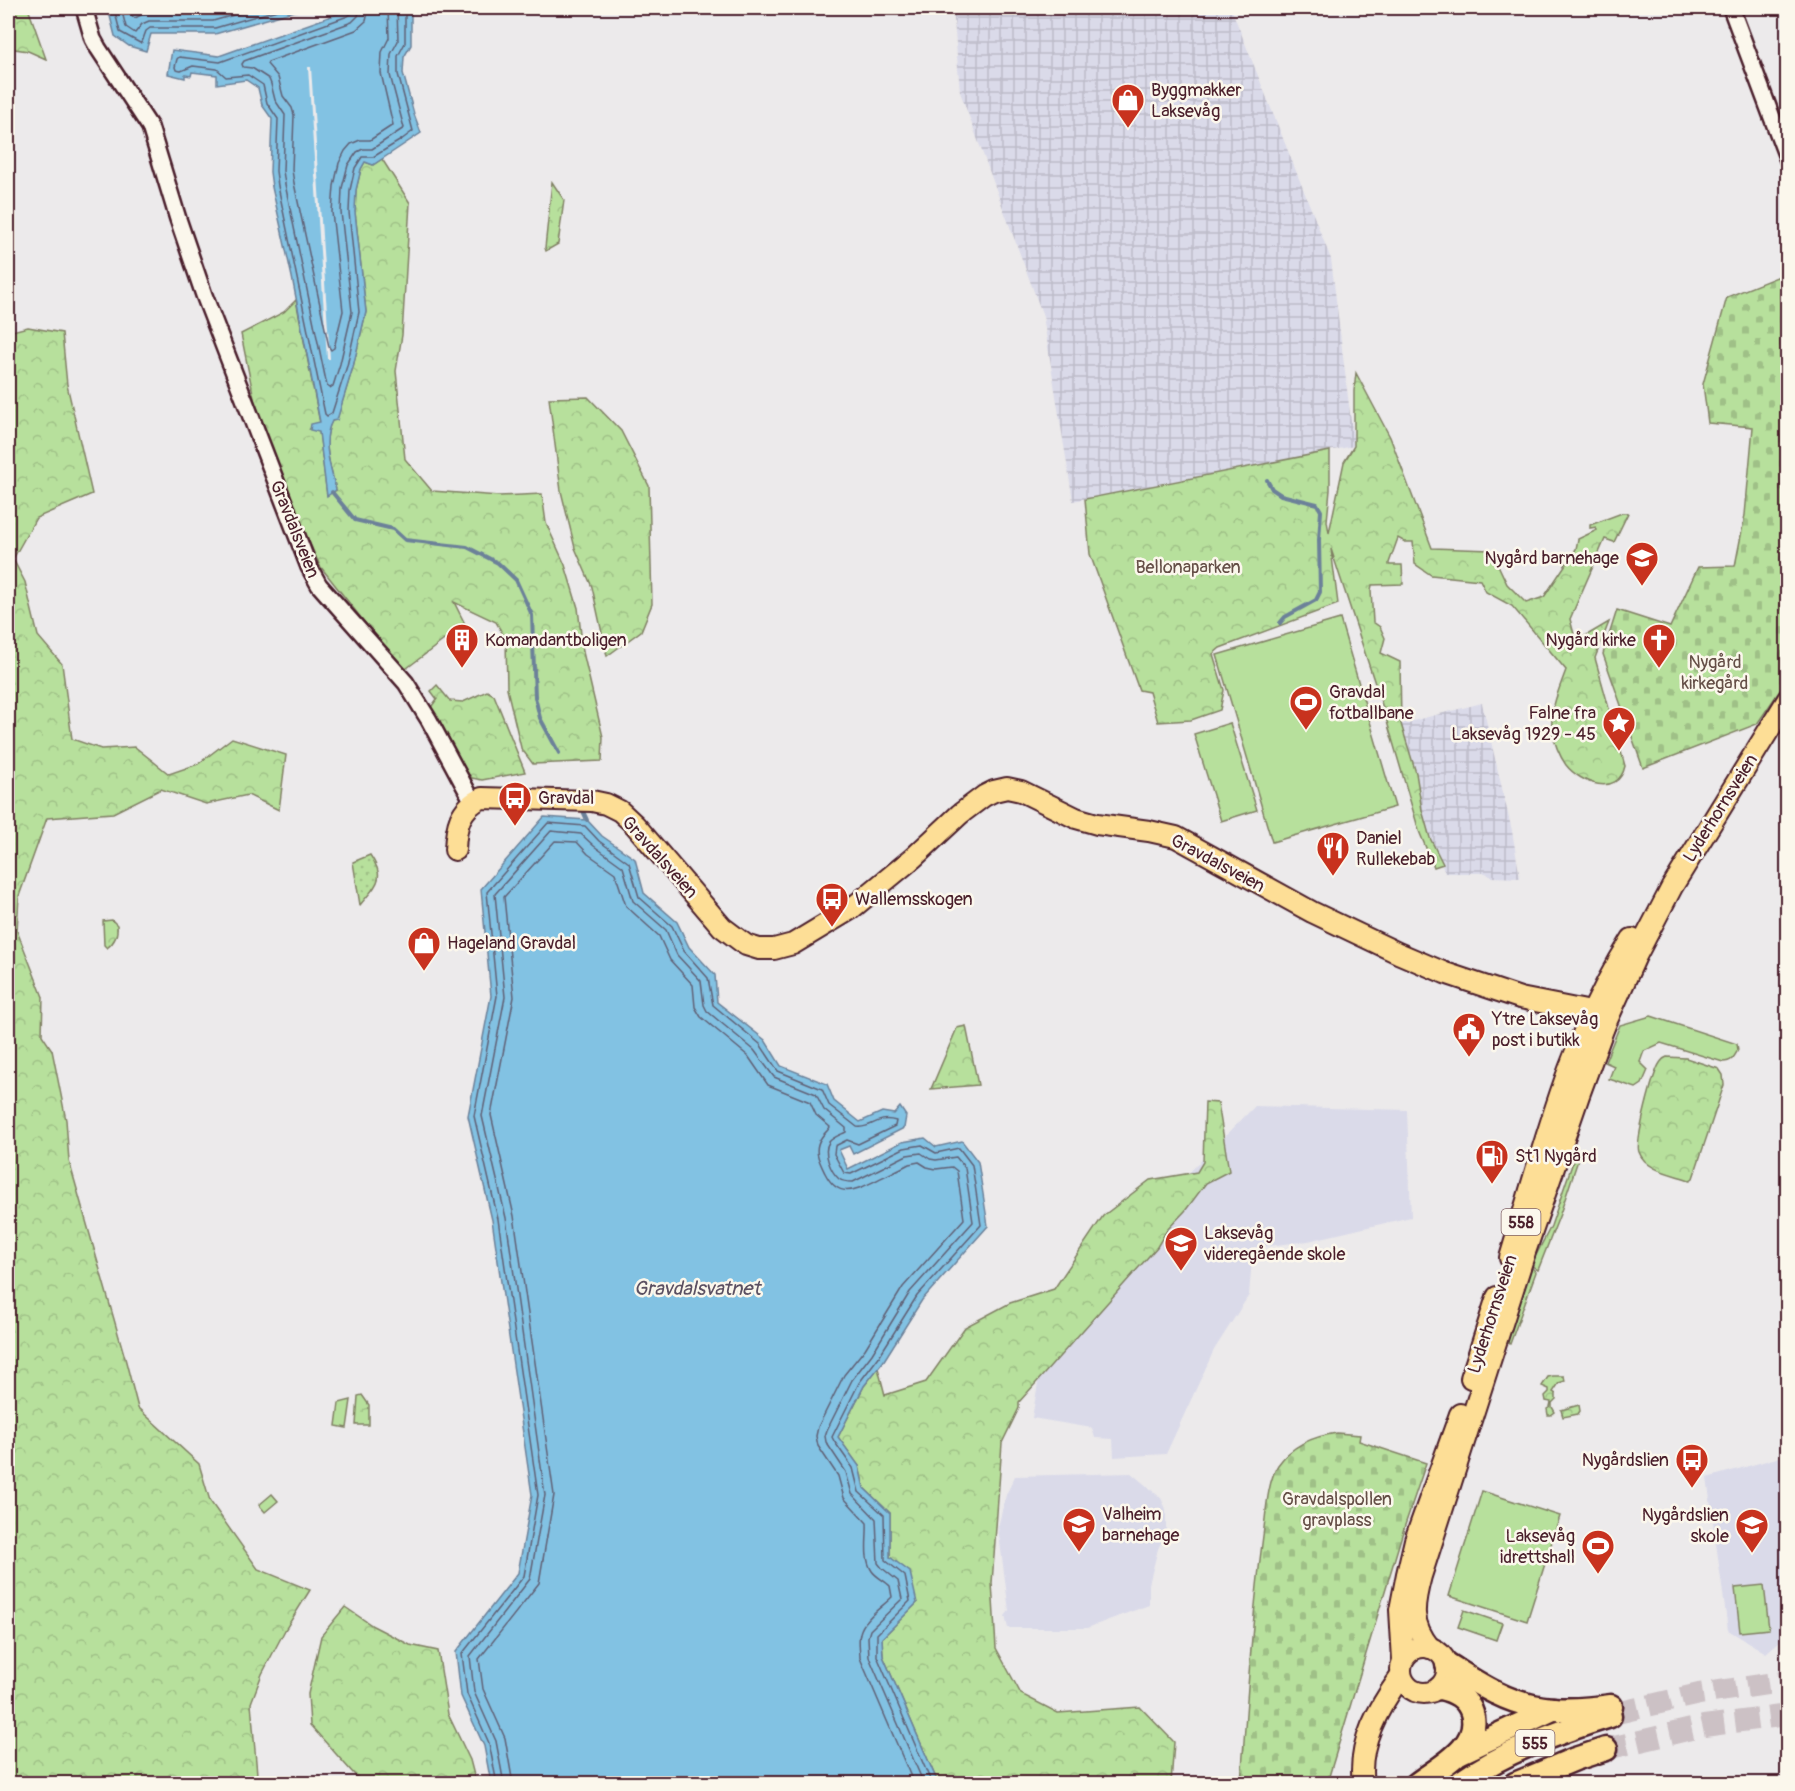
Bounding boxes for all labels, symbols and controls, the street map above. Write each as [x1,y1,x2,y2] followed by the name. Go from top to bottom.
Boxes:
[1151,79,1242,123] place label: Byggmakker Laksevåg
[1110,82,1146,129] shop icon: Byggmakker Laksevåg
[265,477,325,581] street label: Gravdalsveien
[1624,540,1660,587] school or university icon: Nygård barnehage
[1485,547,1619,570] place label: Nygård barnehage
[1135,556,1241,579] park label: Bellonaparken
[444,622,480,669] building icon: Komandantboligen
[1641,622,1677,669] church icon: Nygård kirke
[485,629,627,652] place label: Komandantboligen
[1545,629,1636,652] place label: Nygård kirke
[1682,651,1748,695] park label: Nygård kirkegård
[1329,681,1414,725] place label: Gravdal fotballbane
[1288,684,1324,731] sports icon: Gravdal fotballbane
[1451,702,1596,746] place label: Falne fra Laksevåg 1929 - 45
[1601,705,1637,752] place icon: Falne fra Laksevåg 1929 - 45
[1678,750,1763,867] street label: Lyderhornsveien
[497,780,533,827] bus stop icon: Gravdal
[538,787,594,810] place label: Gravdal
[617,811,703,903] street label: Gravdalsveien
[1356,827,1436,871] place label: Daniel Rullekebab
[1167,829,1269,898] street label: Gravdalsveien
[1315,830,1351,877] restaurant icon: Daniel Rullekebab
[814,881,850,928] bus stop icon: Wallemsskogen
[855,888,973,911] place label: Wallemsskogen
[406,925,442,972] shop icon: Hageland Gravdal
[447,932,576,955] place label: Hageland Gravdal
[1491,1008,1598,1052] place label: Ytre Laksevåg post i butikk
[1451,1011,1487,1058] public building icon: Ytre Laksevåg post i butikk
[1474,1138,1510,1185] fuel station icon: St1 Nygård
[1515,1145,1597,1168] place label: St1 Nygård
[1502,1209,1540,1235] road number: 558
[1203,1222,1345,1266] place label: Laksevåg videregående skole
[1163,1225,1199,1272] school or university icon: Laksevåg videregående skole
[1462,1252,1522,1376] street label: Lyderhornsveien
[634,1276,762,1301] water label: Gravdalsvatnet
[1674,1442,1710,1489] bus stop icon: Nygårdslien
[1582,1449,1669,1472] place label: Nygårdslien
[1282,1488,1392,1532] park label: Gravdalspollen gravplass
[1102,1503,1180,1547] place label: Valheim barnehage
[1642,1504,1729,1548] place label: Nygårdslien skole
[1061,1506,1097,1553] school or university icon: Valheim barnehage
[1734,1507,1770,1554] school or university icon: Nygårdslien skole
[1500,1525,1575,1569] place label: Laksevåg idrettshall
[1580,1528,1616,1575] sports icon: Laksevåg idrettshall
[1516,1730,1555,1756] road number: 555

